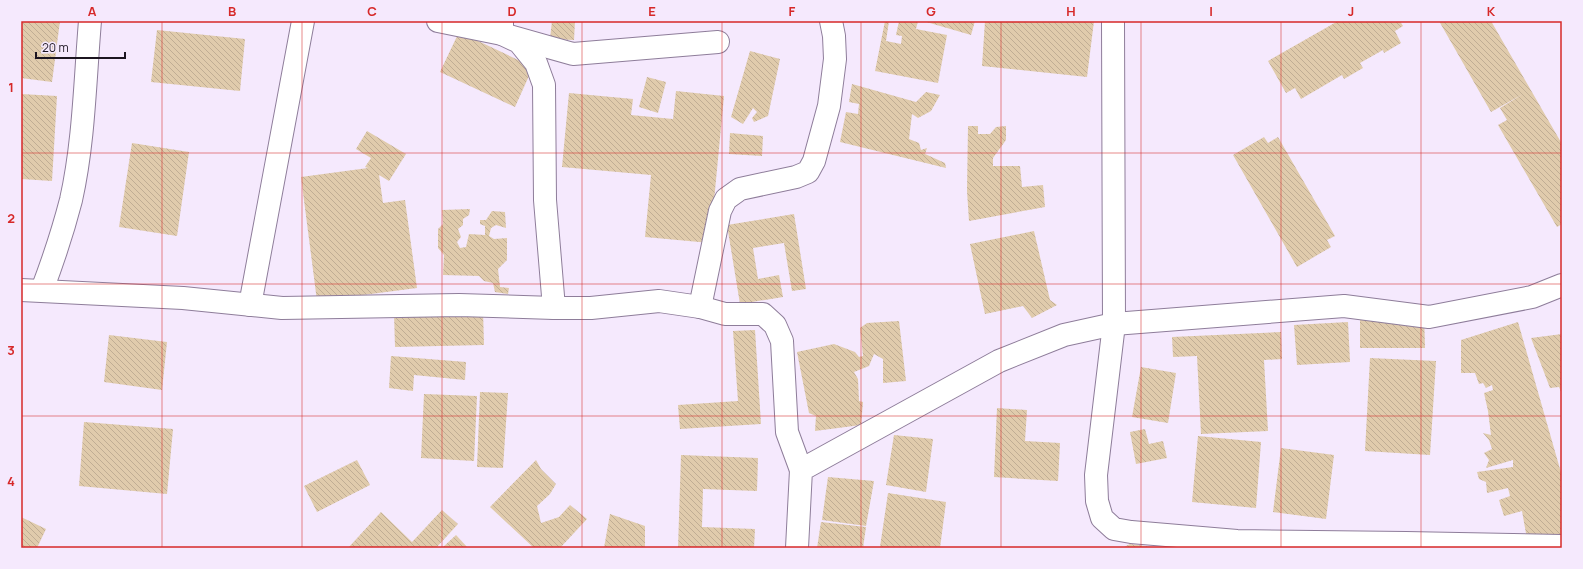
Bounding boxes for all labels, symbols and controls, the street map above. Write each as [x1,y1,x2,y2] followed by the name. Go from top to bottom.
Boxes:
[88,2,97,20] text: A
[228,2,236,20] text: B
[367,2,377,20] text: C
[507,2,517,20] text: D
[648,2,656,20] text: E
[789,2,796,20] text: F
[926,2,936,20] text: G
[1066,2,1076,20] text: H
[1209,2,1213,20] text: I
[1348,2,1354,20] text: J
[1487,2,1496,20] text: K
[36,34,125,60] scale bar
[42,39,69,56] text: 20 m
[8,78,14,96] text: 1
[7,209,15,227] text: 2
[7,341,15,359] text: 3
[7,472,15,490] text: 4

